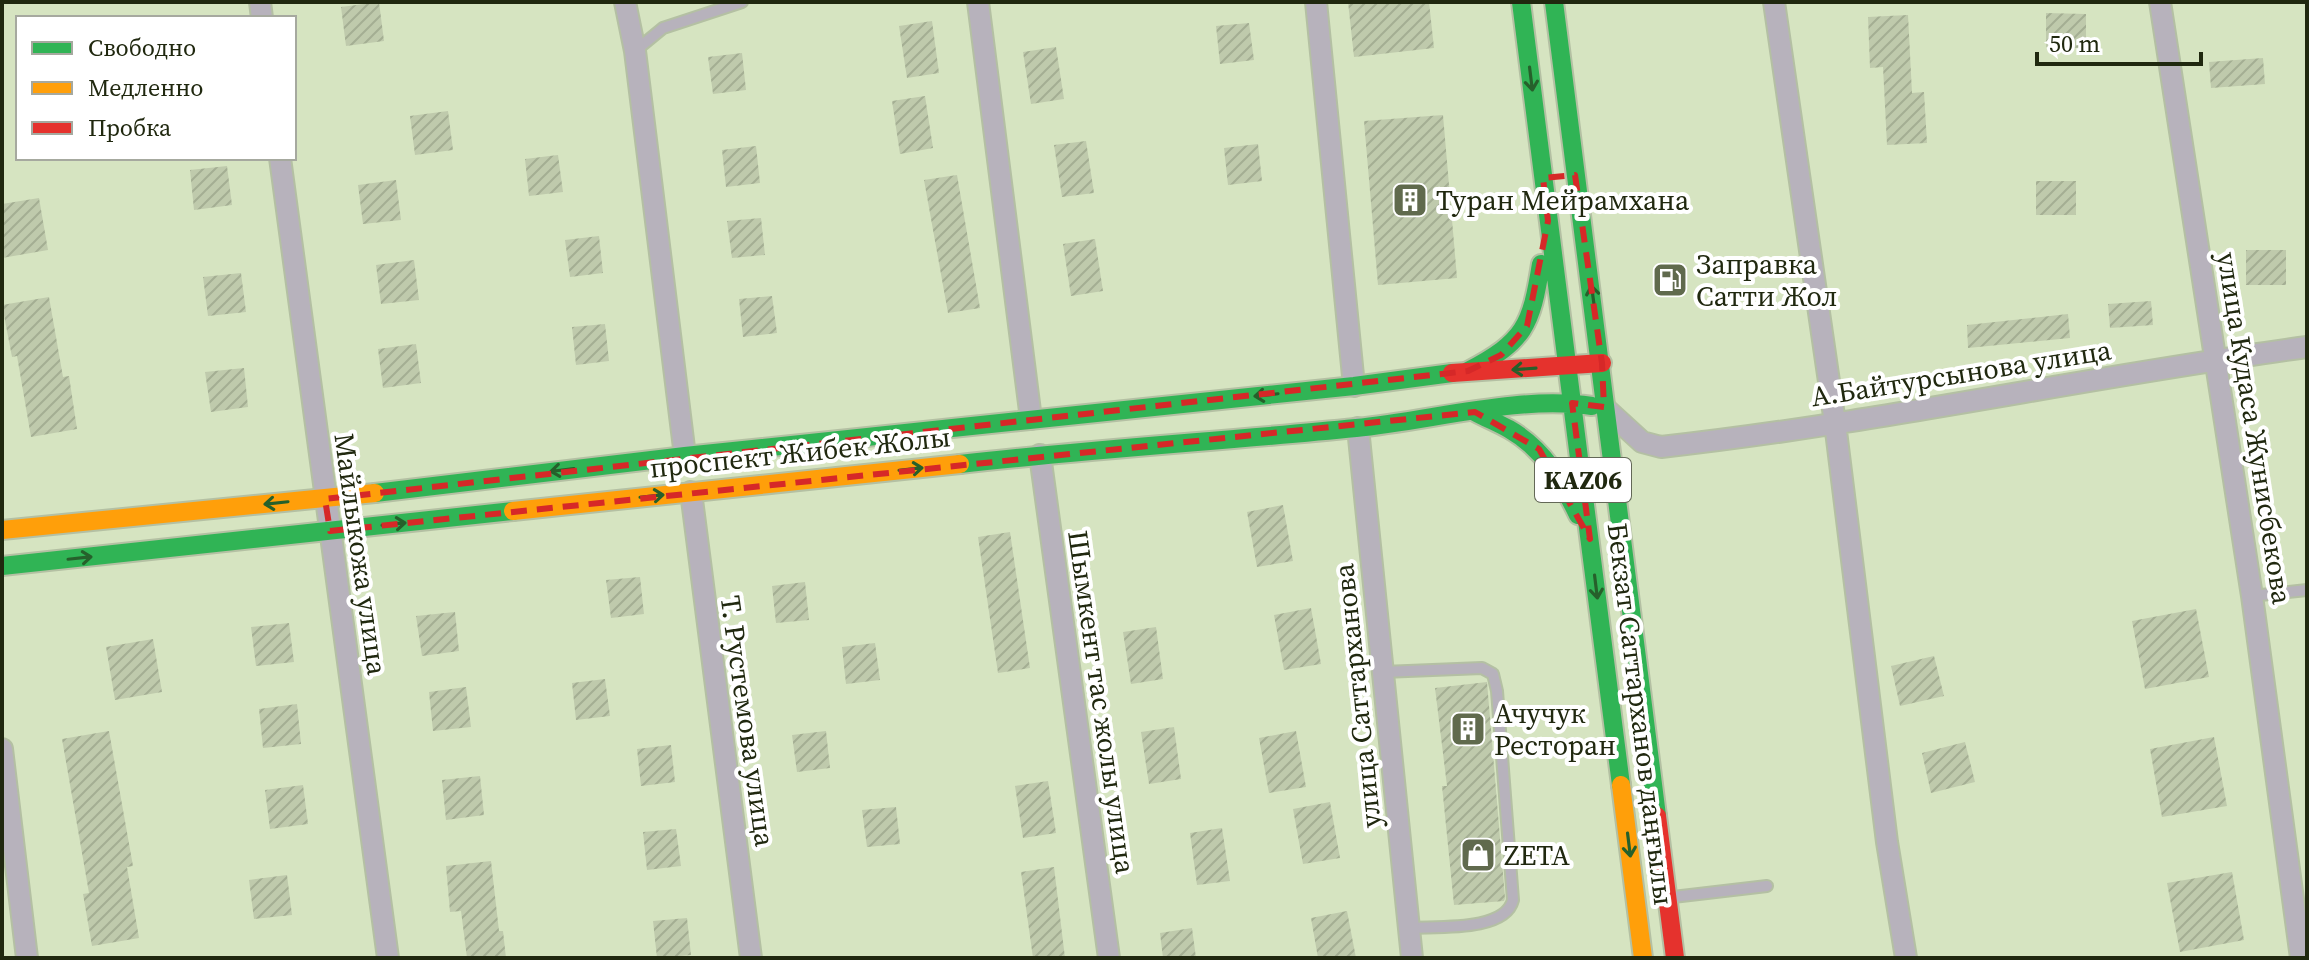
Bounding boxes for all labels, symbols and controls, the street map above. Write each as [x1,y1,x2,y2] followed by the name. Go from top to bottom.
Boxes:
[16,16,296,160] legend
[2037,16,2201,66] scale bar
[2049,27,2100,60] text: 50 m
[88,31,196,64] text: Свободно
[1523,66,1538,92] one-way arrow
[88,71,203,104] text: Медленно
[88,111,172,144] text: Пробка
[1391,181,1429,219] building icon: Туран Мейрамхана
[1436,181,1690,219] place label: Туран Мейрамхана
[1696,245,1837,315] place label: Заправка Сатти Жол
[2208,249,2302,608] street label: улица Кудаса Жунисбекова
[1651,261,1689,299] fuel station icon: Заправка Сатти Жол
[1585,285,1600,310] one-way arrow
[1808,330,2115,416] street label: А.Байтурсынова улица
[1511,362,1538,377] one-way arrow
[1253,388,1280,403] one-way arrow
[648,417,952,487] street label: проспект Жибек Жолы
[325,431,397,678] street label: Майлыкожа улица
[1535,458,1631,502] road number: KАZ06
[897,461,924,476] one-way arrow
[549,462,576,477] one-way arrow
[638,489,665,504] one-way arrow
[263,496,290,511] one-way arrow
[380,516,407,531] one-way arrow
[1599,521,1683,907] street label: Бекзат Саттарханов даңғылы
[1059,528,1145,877] street label: Шымкент тас жолы улица
[66,550,92,565] one-way arrow
[1324,561,1390,830] street label: улица Саттарханова
[1589,573,1604,600] one-way arrow
[712,593,785,850] street label: Т. Рустемова улица
[1494,694,1616,764] place label: Ачучук Ресторан
[1449,710,1487,748] building icon: Ачучук Ресторан
[1622,832,1637,857] one-way arrow
[1459,836,1497,874] shop icon: ZETA
[1504,836,1570,874] place label: ZETA

